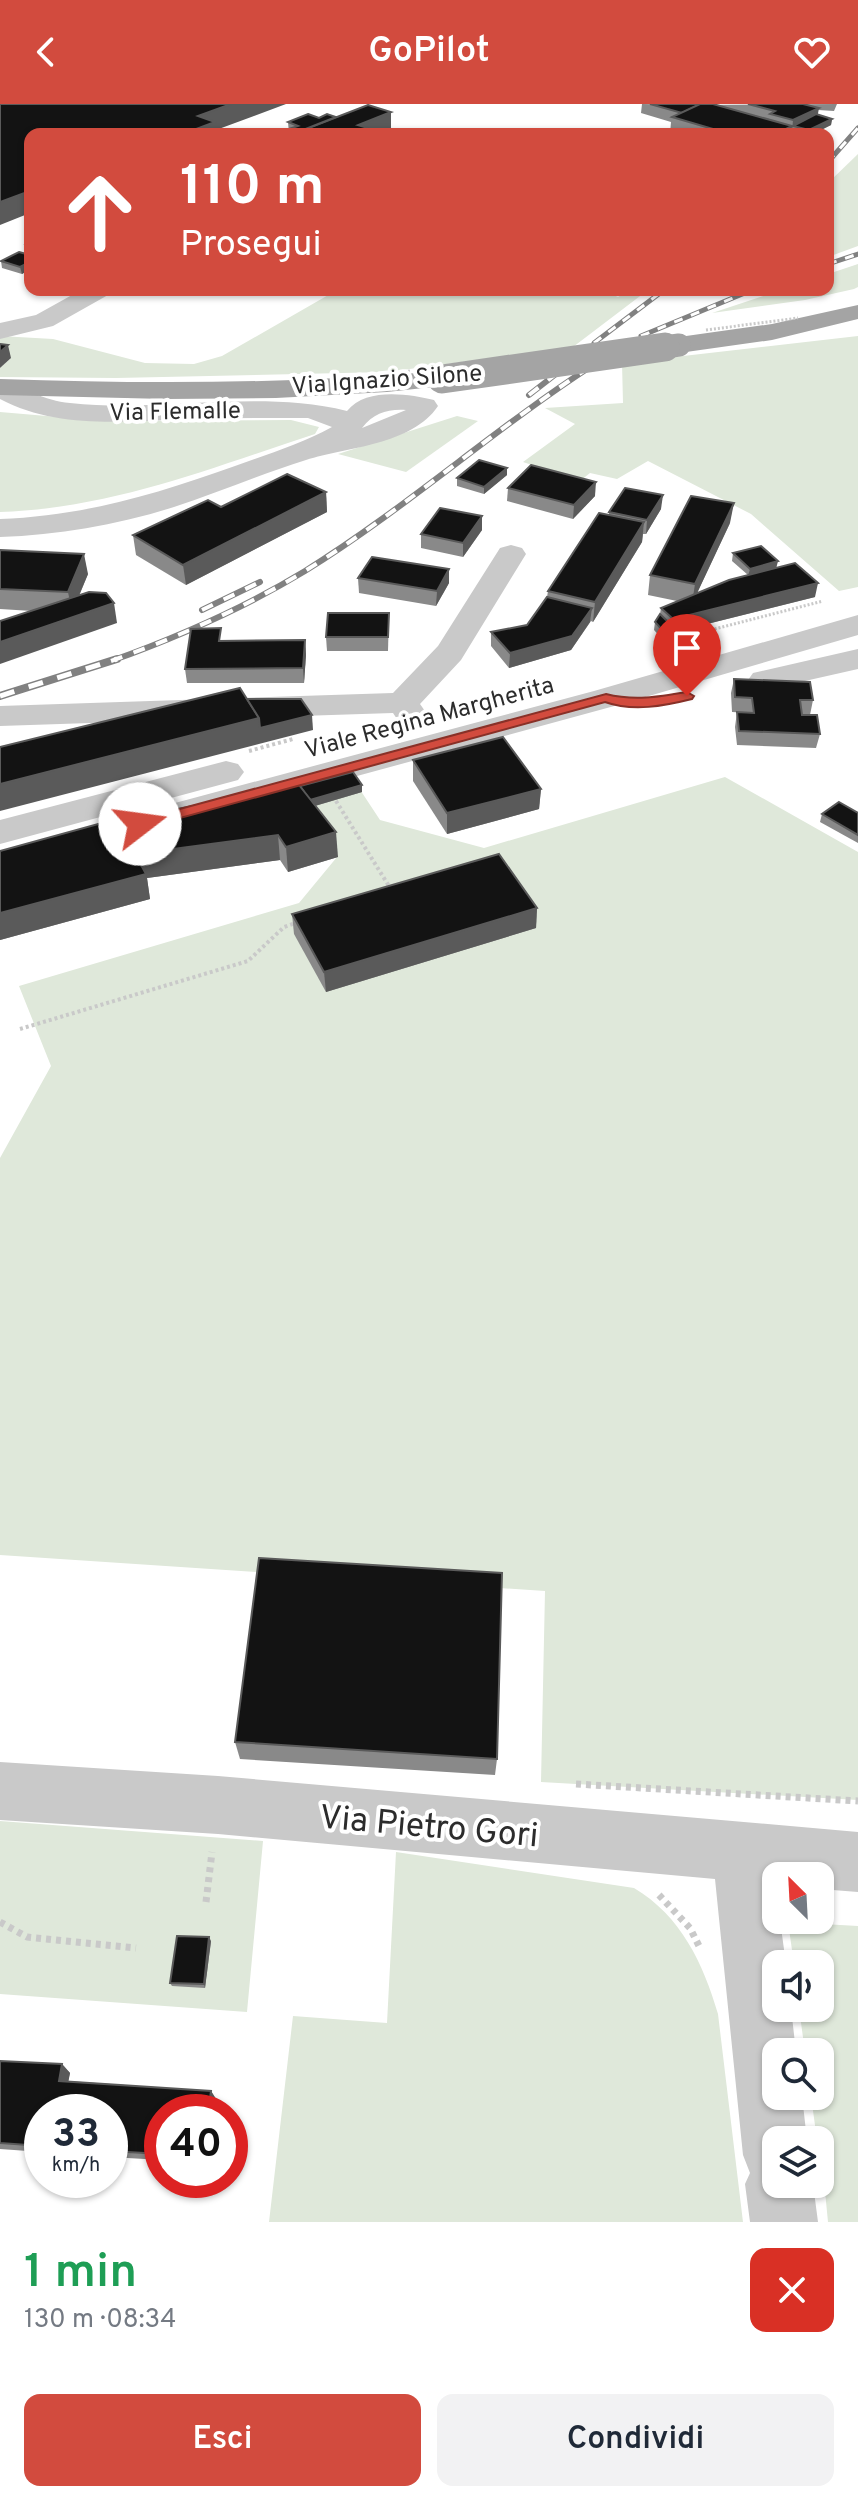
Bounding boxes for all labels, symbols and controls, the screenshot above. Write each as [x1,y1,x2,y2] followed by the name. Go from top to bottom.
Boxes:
[368,29,490,75] text: GoPilot
[24,30,68,74] icon: back
[790,30,834,74] icon: heart
[180,154,325,224] text: 110 m
[48,160,152,264] icon: ahead
[180,223,322,269] text: Prosegui
[291,359,483,403] street label: Via Ignazio Silone
[109,397,241,429] street label: Via Flemalle
[653,614,721,696] pin
[665,626,709,670] icon: arrive
[302,671,558,767] street label: Viale Regina Margherita
[98,782,182,866] position arrow
[318,1798,540,1859] street label: Via Pietro Gori
[762,1862,834,1934] north arrow
[762,1862,834,2198] map controls
[762,1950,834,2022] button: sound
[762,2038,834,2110] button: search
[144,2094,248,2198] speed limit sign: 40
[52,2111,100,2161] text: 33
[762,2126,834,2198] button: layers
[52,2153,100,2179] text: km/h
[24,2244,137,2304] text: 1 min
[750,2248,834,2332] button: close
[24,2304,176,2337] text: 130 m · 08:34
[24,2394,421,2486] button: Esci
[437,2394,834,2486] button: Condividi

